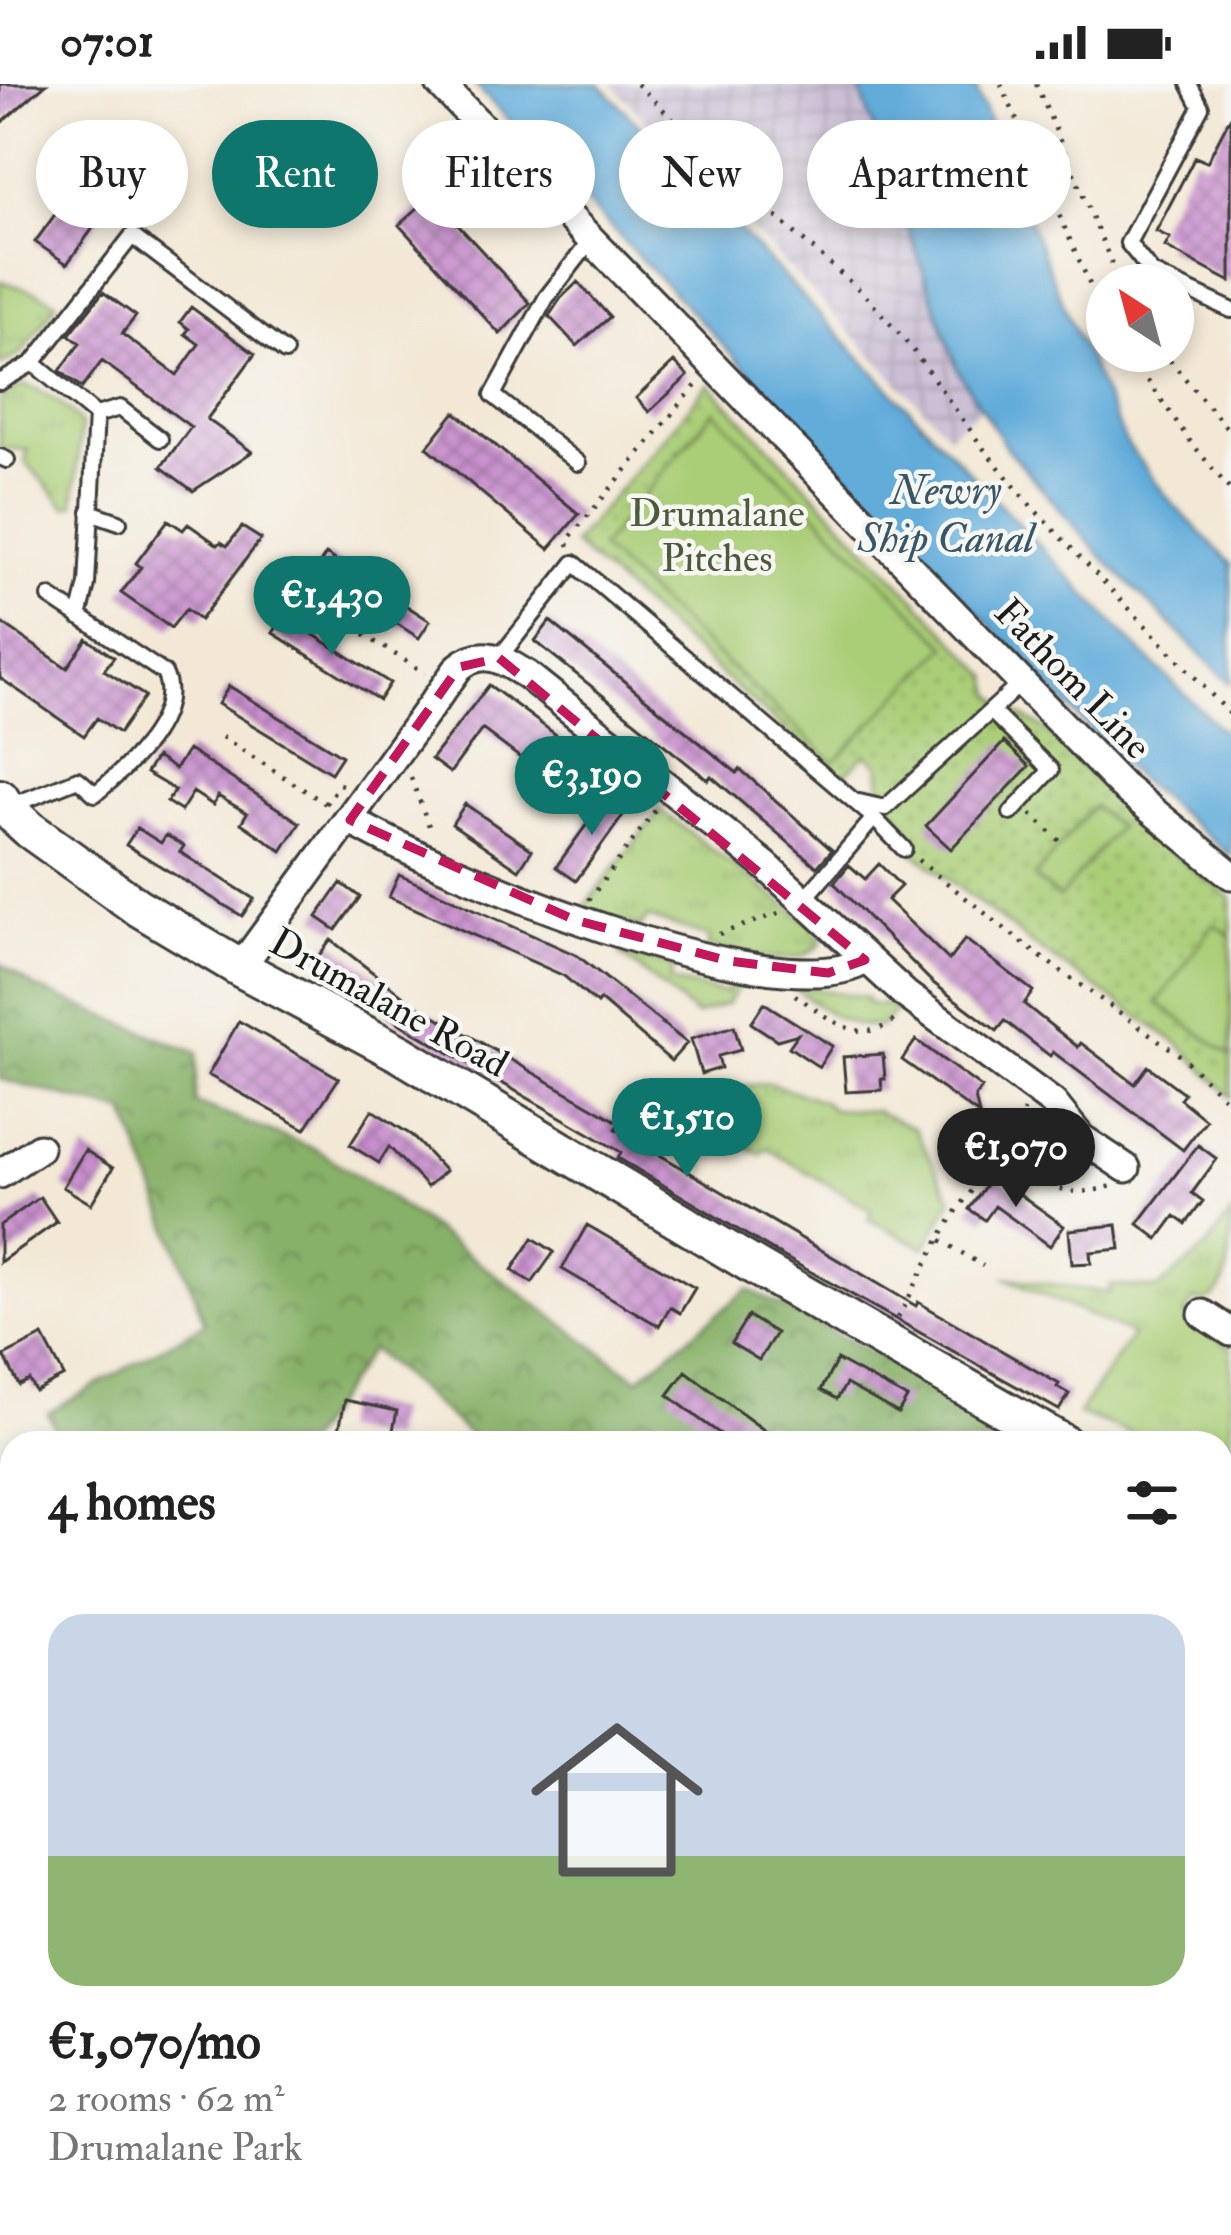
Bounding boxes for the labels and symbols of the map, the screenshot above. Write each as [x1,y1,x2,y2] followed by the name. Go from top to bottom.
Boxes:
[1086,264,1194,372] north arrow
[857,465,1037,565] water label: Newry Ship Canal
[629,489,805,583] park label: Drumalane Pitches
[234,556,430,658] pin: €1,430
[984,588,1162,770] street label: Fathom Line
[494,736,690,838] pin: €3,190
[261,917,517,1089] street label: Drumalane Road
[589,1078,785,1180] pin: €1,510
[918,1108,1114,1210] pin: €1,070

